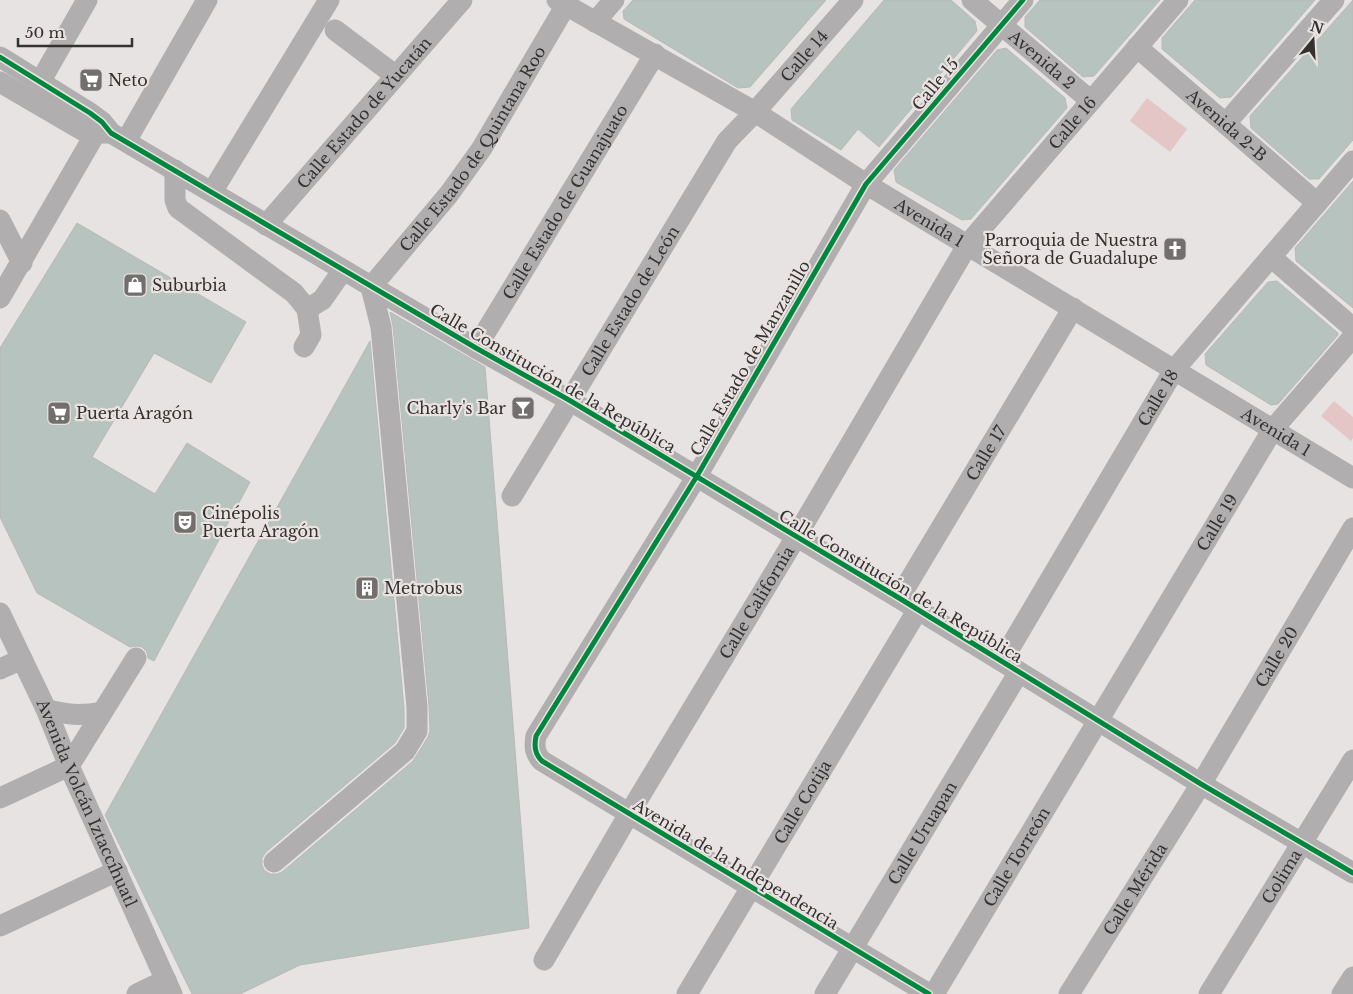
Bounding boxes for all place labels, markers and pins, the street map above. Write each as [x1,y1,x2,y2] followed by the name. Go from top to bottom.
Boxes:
[78,67,104,93] supermarket icon: Neto
[108,70,148,90] place label: Neto
[982,230,1158,268] place label: Parroquia de Nuestra Señora de Guadalupe
[1162,236,1188,262] church icon: Parroquia de Nuestra Señora de Guadalupe
[122,272,148,298] shop icon: Suburbia
[152,275,227,295] place label: Suburbia
[510,395,536,421] bar icon: Charly's Bar
[406,398,506,418] place label: Charly's Bar
[46,400,72,426] supermarket icon: Puerta Aragón
[76,403,193,423] place label: Puerta Aragón
[202,503,319,541] place label: Cinépolis Puerta Aragón
[172,509,198,535] theatre icon: Cinépolis Puerta Aragón
[354,575,380,601] building icon: Metrobus
[384,578,463,598] place label: Metrobus

